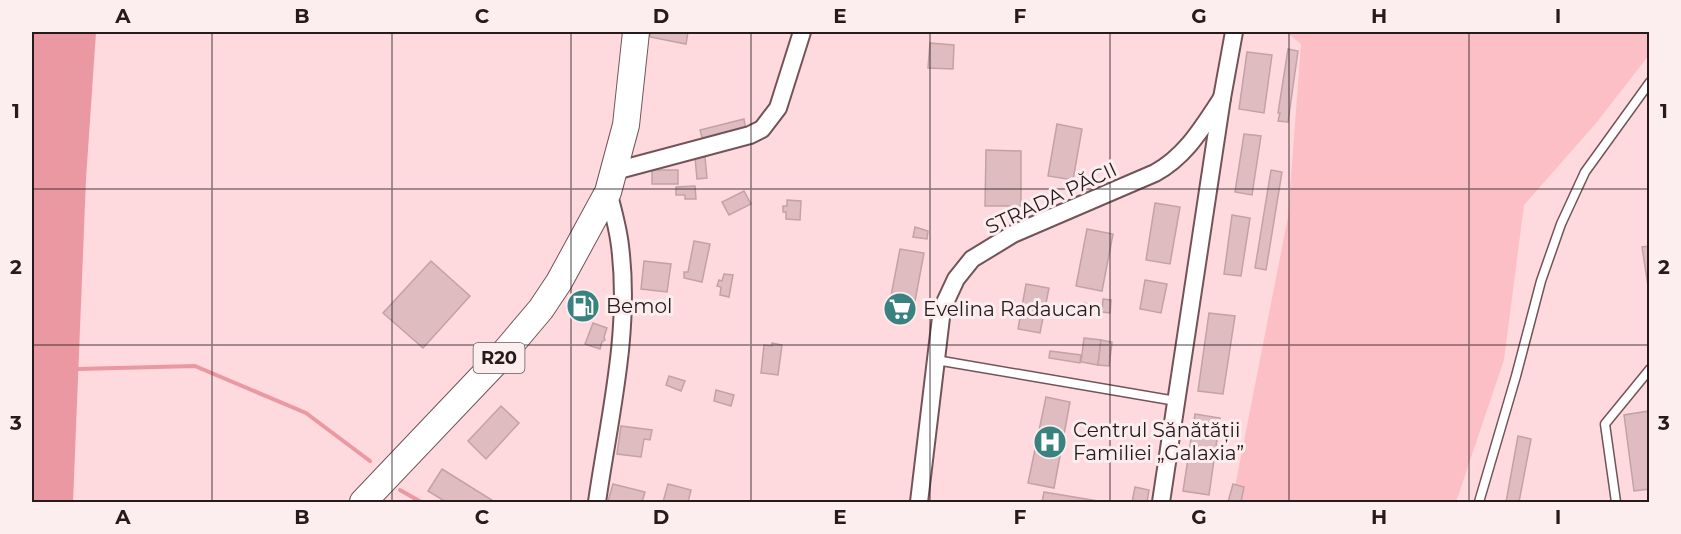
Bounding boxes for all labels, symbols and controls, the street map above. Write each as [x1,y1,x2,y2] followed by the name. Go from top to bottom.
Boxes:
[114,4,131,28] text: A
[294,4,310,28] text: B
[475,4,490,28] text: C
[653,4,669,28] text: D
[833,4,847,28] text: E
[1014,4,1027,28] text: F
[1191,4,1207,28] text: G
[1371,4,1387,28] text: H
[1555,4,1561,28] text: I
[12,99,20,123] text: 1
[1660,99,1668,123] text: 1
[982,157,1120,239] street label: STRADA PĂCII
[10,255,22,279] text: 2
[1658,255,1670,279] text: 2
[565,288,601,324] fuel station icon: Bemol
[882,291,918,327] supermarket icon: Evelina Radaucan
[606,294,672,318] place label: Bemol
[923,297,1102,321] place label: Evelina Radaucan
[474,343,524,373] road number: R20
[9,411,22,435] text: 3
[1657,411,1670,435] text: 3
[1073,418,1244,465] place label: Centrul Sănătății Familiei „Galaxia”
[1032,424,1068,460] hospital icon: Centrul Sănătății Familiei „Galaxia”
[114,505,131,529] text: A
[294,505,310,529] text: B
[475,505,490,529] text: C
[653,505,669,529] text: D
[833,505,847,529] text: E
[1014,505,1027,529] text: F
[1191,505,1207,529] text: G
[1371,505,1387,529] text: H
[1555,505,1561,529] text: I

